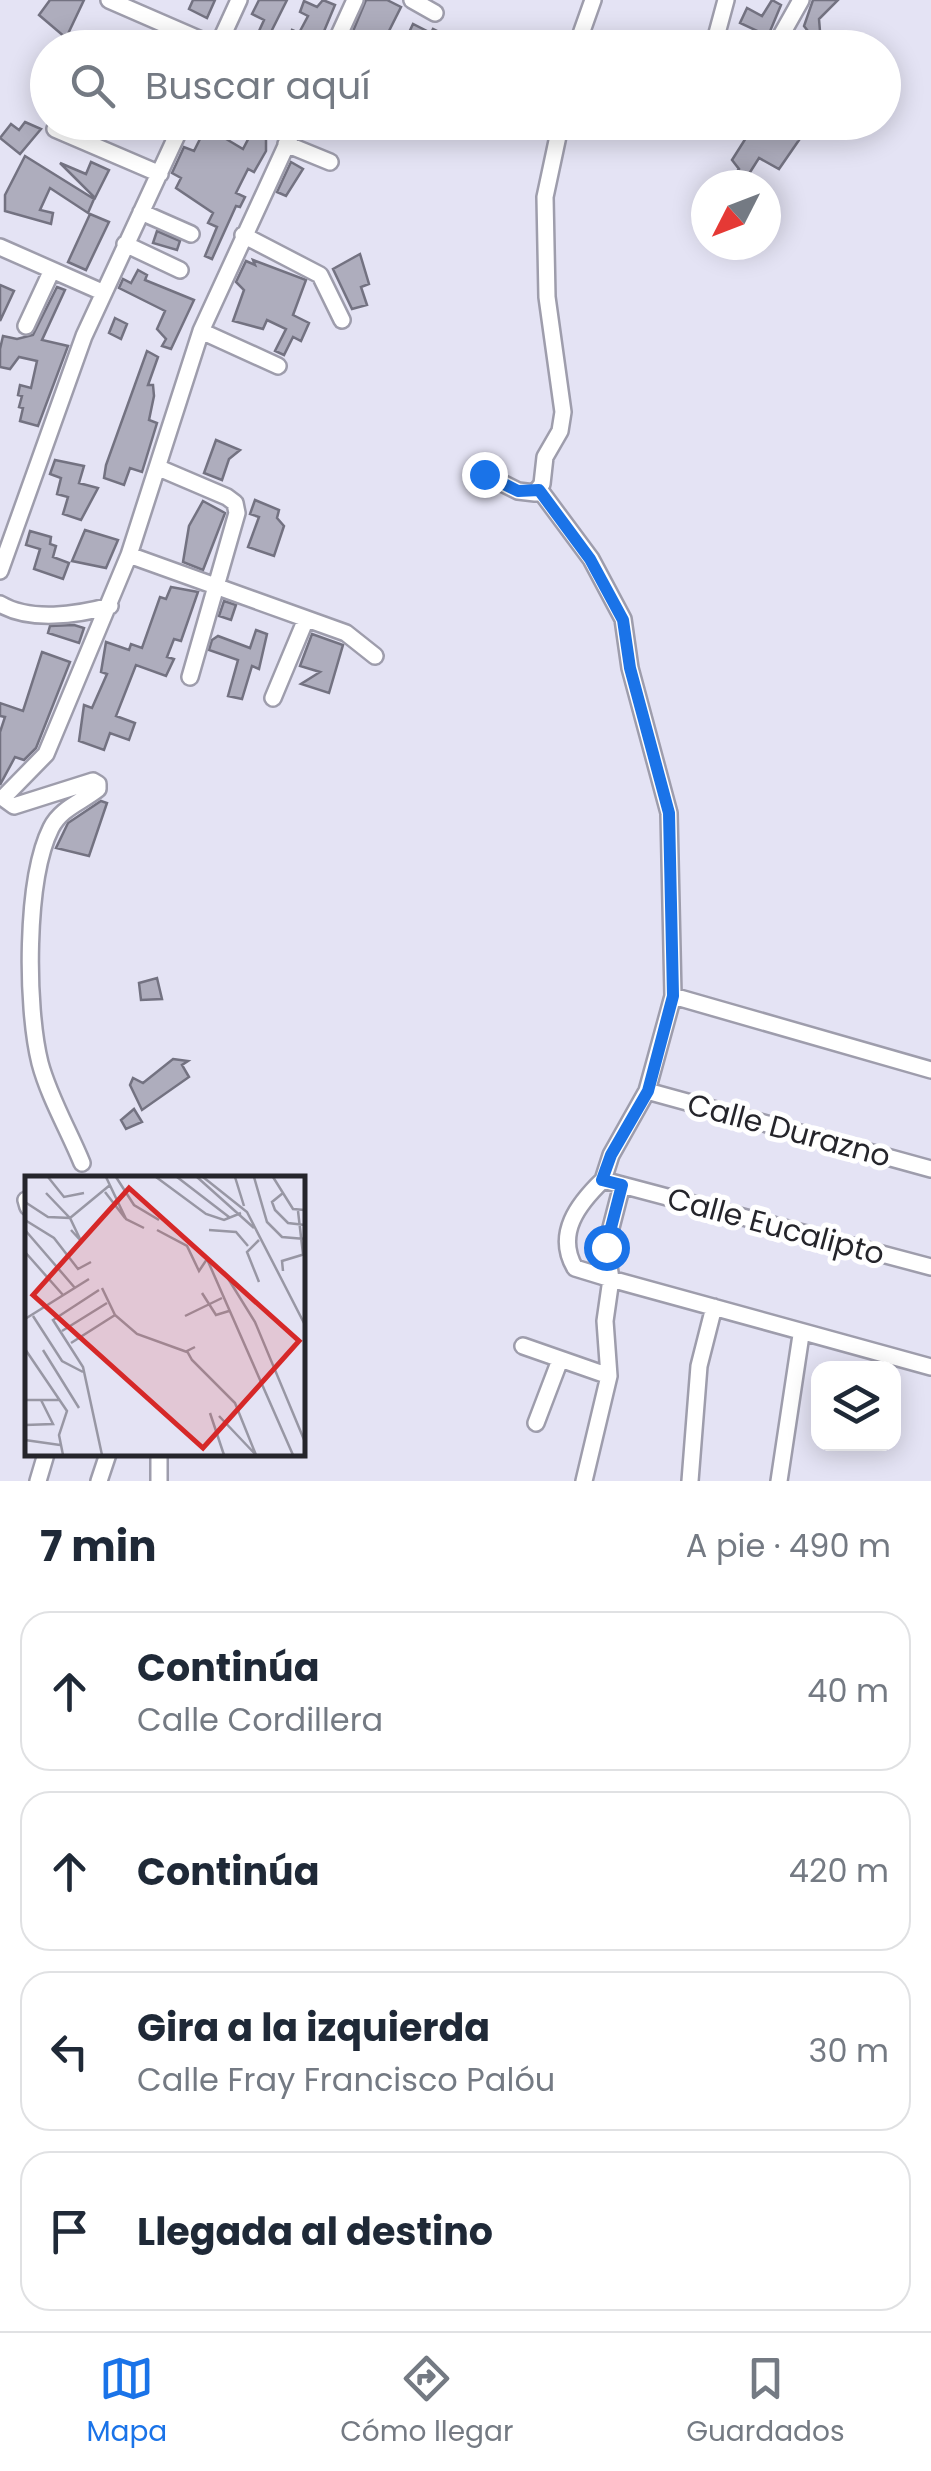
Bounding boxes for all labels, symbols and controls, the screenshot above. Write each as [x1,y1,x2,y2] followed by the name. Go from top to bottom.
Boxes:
[30,30,901,140] search box
[65,58,120,113] icon: search
[145,59,371,112] text: Buscar aquí
[691,170,781,260] north arrow
[462,452,508,498] route end
[683,1082,895,1178] street label: Calle Durazno
[25,1176,305,1456] inset map
[663,1176,889,1276] street label: Calle Eucalipto
[584,1225,630,1271] route start
[811,1361,901,1451] map controls
[811,1361,901,1451] button: layers
[40,1517,157,1576] text: 7 min
[686,1523,891,1568] text: A pie · 490 m
[137,1641,319,1694] text: Continúa
[42,1664,97,1719] icon: ahead
[807,1668,889,1713] text: 40 m
[137,1697,383,1742] text: Calle Cordillera
[42,1844,97,1899] icon: ahead
[137,1845,319,1898] text: Continúa
[789,1848,889,1893] text: 420 m
[137,2001,490,2054] text: Gira a la izquierda
[42,2024,97,2079] icon: left
[809,2028,889,2073] text: 30 m
[137,2057,555,2102] text: Calle Fray Francisco Palóu
[42,2204,97,2259] icon: arrive
[137,2205,493,2258] text: Llegada al destino
[86,2351,167,2453] tab: Mapa
[340,2351,513,2453] tab: Cómo llegar
[686,2351,845,2453] tab: Guardados

